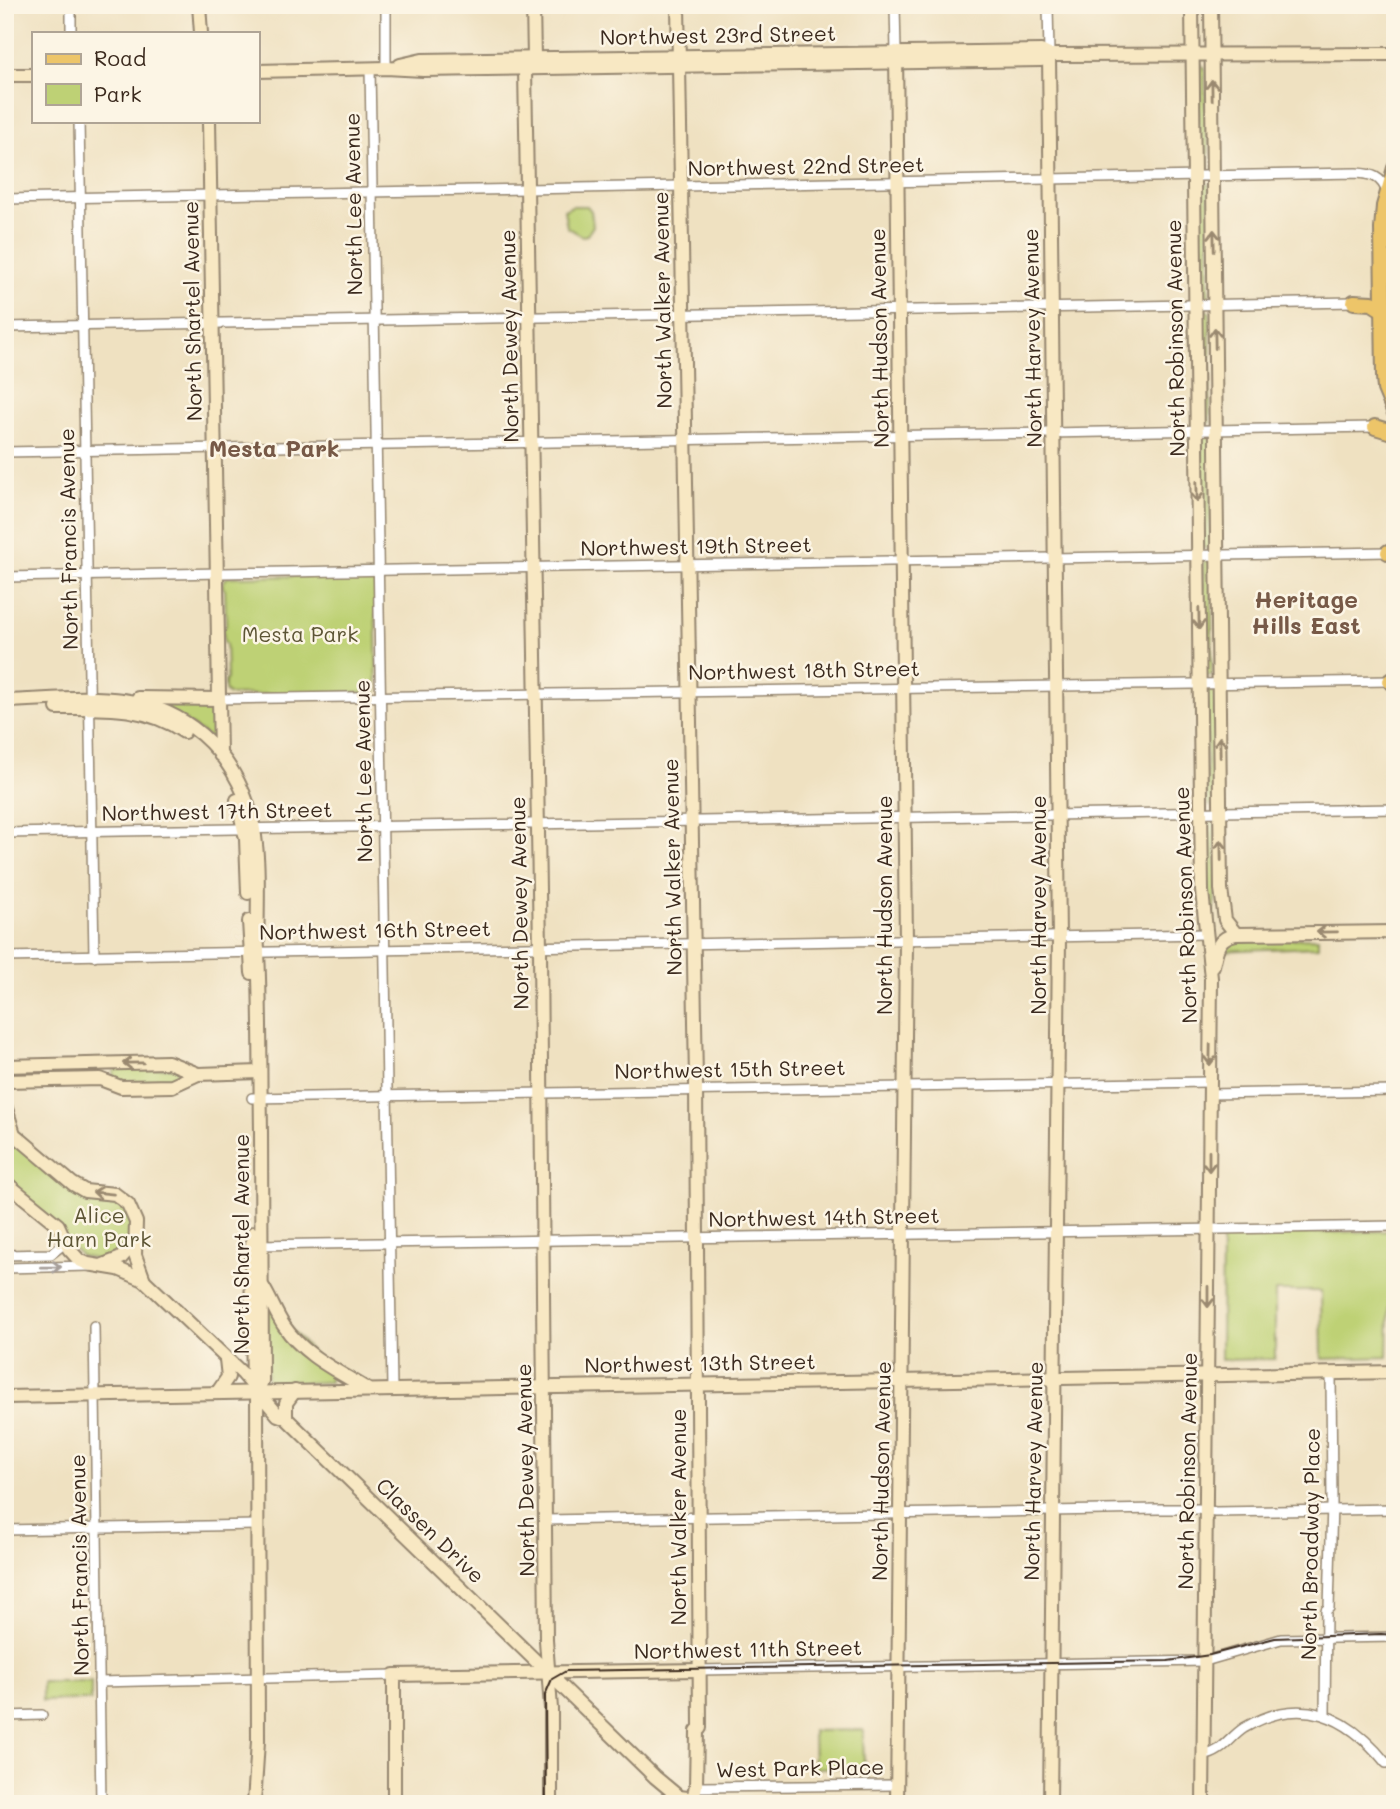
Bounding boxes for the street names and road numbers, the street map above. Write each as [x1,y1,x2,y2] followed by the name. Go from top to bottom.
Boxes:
[600,19,836,50] street label: Northwest 23rd Street
[337,112,368,296] street label: North Lee Avenue
[687,150,925,181] street label: Northwest 22nd Street
[646,191,677,409] street label: North Walker Avenue
[176,201,207,421] street label: North Shartel Avenue
[1159,219,1190,457] street label: North Robinson Avenue
[863,228,894,448] street label: North Hudson Avenue
[1016,228,1047,448] street label: North Harvey Avenue
[493,229,524,443] street label: North Dewey Avenue
[52,428,83,650] street label: North Francis Avenue
[580,530,812,561] street label: Northwest 19th Street
[688,654,920,685] street label: Northwest 18th Street
[347,679,378,863] street label: North Lee Avenue
[656,758,687,976] street label: North Walker Avenue
[1167,786,1202,1024] street label: North Robinson Avenue
[101,795,333,826] street label: Northwest 17th Street
[870,795,897,1015] street label: North Hudson Avenue
[1024,795,1051,1015] street label: North Harvey Avenue
[503,796,534,1010] street label: North Dewey Avenue
[259,914,491,945] street label: Northwest 16th Street
[614,1053,846,1084] street label: Northwest 15th Street
[227,1134,254,1354] street label: North Shartel Avenue
[708,1201,940,1232] street label: Northwest 14th Street
[584,1347,816,1378] street label: Northwest 13th Street
[1171,1352,1202,1590] street label: North Robinson Avenue
[865,1361,896,1581] street label: North Hudson Avenue
[1017,1361,1048,1581] street label: North Harvey Avenue
[509,1363,540,1577] street label: North Dewey Avenue
[664,1408,691,1626] street label: North Walker Avenue
[1294,1428,1325,1660] street label: North Broadway Place
[63,1454,94,1676] street label: North Francis Avenue
[371,1471,491,1588] street label: Classen Drive
[634,1633,862,1664] street label: Northwest 11th Street
[716,1753,884,1782] street label: West Park Place

